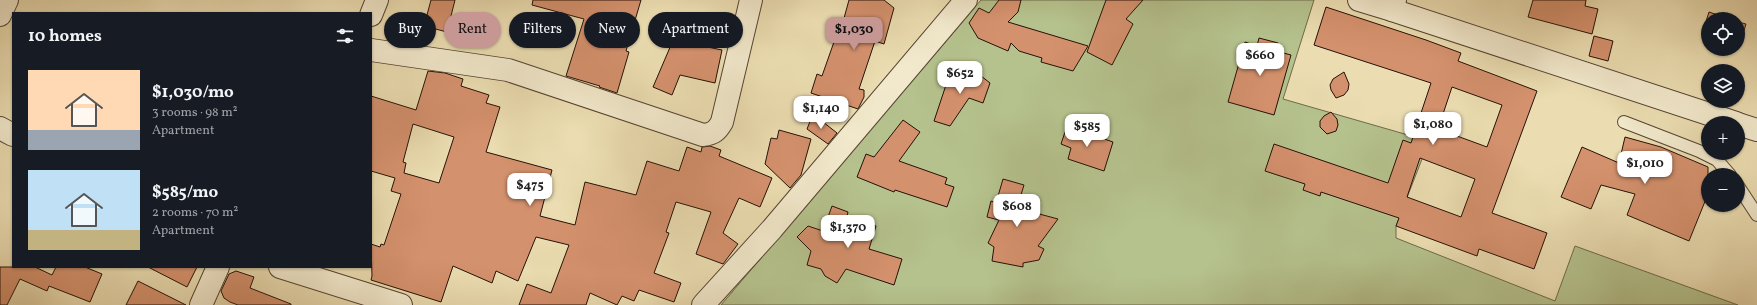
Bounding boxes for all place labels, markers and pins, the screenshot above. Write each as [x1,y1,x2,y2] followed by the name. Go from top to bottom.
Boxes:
[821,17,887,51] pin: $1,030
[1236,43,1284,77] pin: $660
[936,61,984,95] pin: $652
[788,96,854,130] pin: $1,140
[1400,112,1466,146] pin: $1,080
[1063,114,1111,148] pin: $585
[1612,151,1678,185] pin: $1,010
[506,173,554,207] pin: $475
[993,194,1041,228] pin: $608
[815,215,881,249] pin: $1,370

